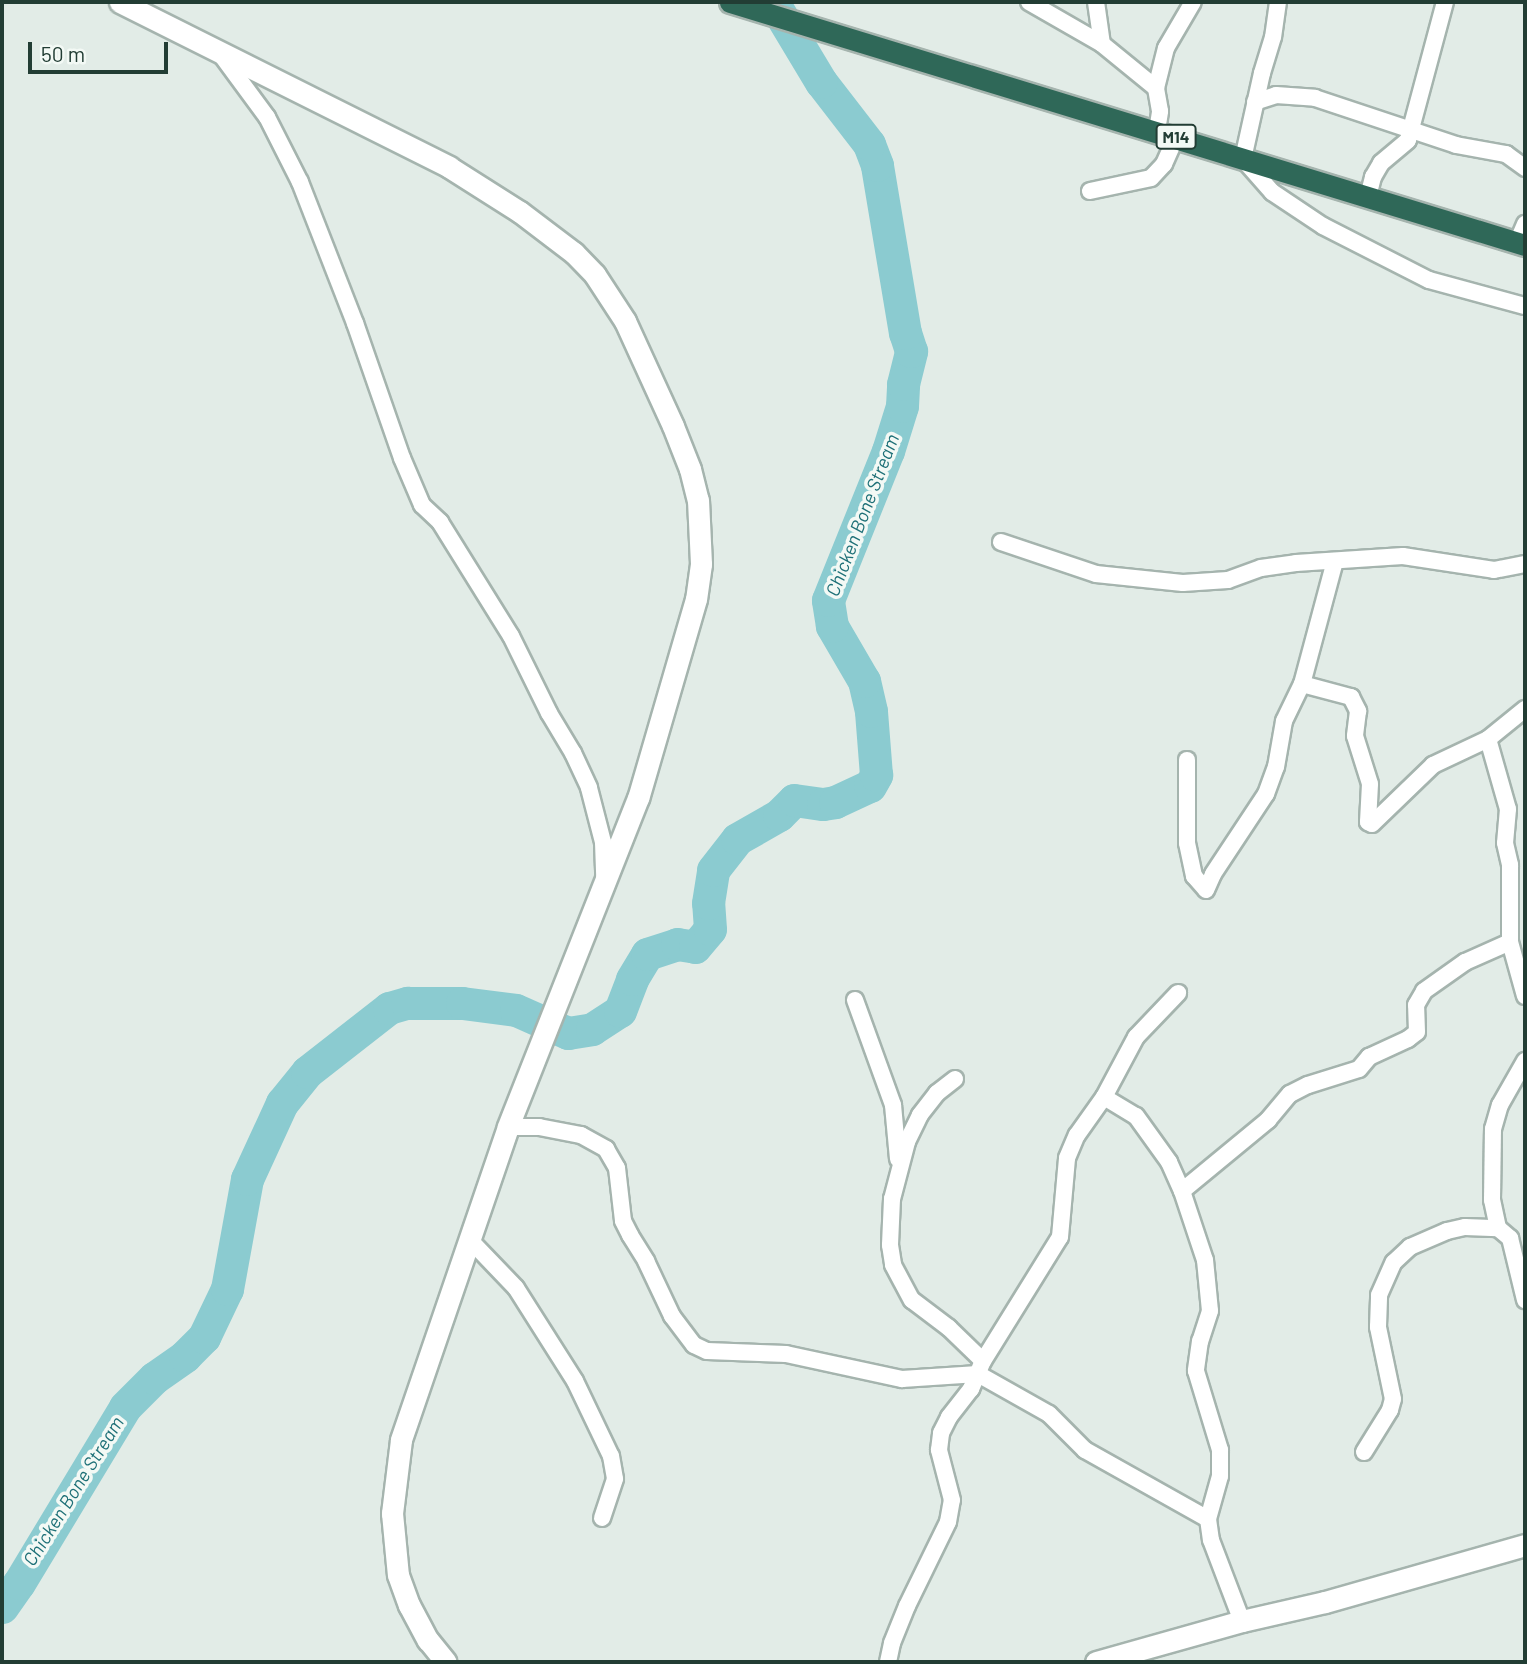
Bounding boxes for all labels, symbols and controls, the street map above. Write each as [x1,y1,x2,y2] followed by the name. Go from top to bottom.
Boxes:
[32,28,172,72] scale bar
[41,41,85,66] text: 50 m
[1155,125,1197,150] road number: M14
[821,431,903,599] water label: Chicken Bone Stream
[18,1412,128,1570] water label: Chicken Bone Stream

